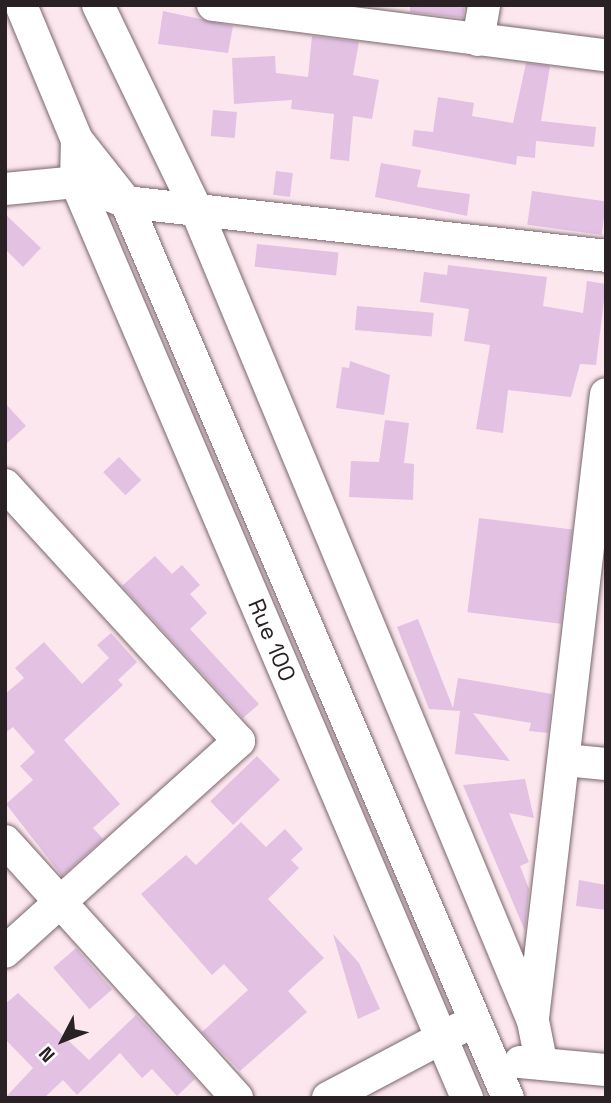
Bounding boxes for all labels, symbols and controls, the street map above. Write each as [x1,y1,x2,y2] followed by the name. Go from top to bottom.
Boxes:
[242,594,302,686] street label: Rue 100
[28,1005,98,1075] north arrow
[33,1041,61,1067] text: N

